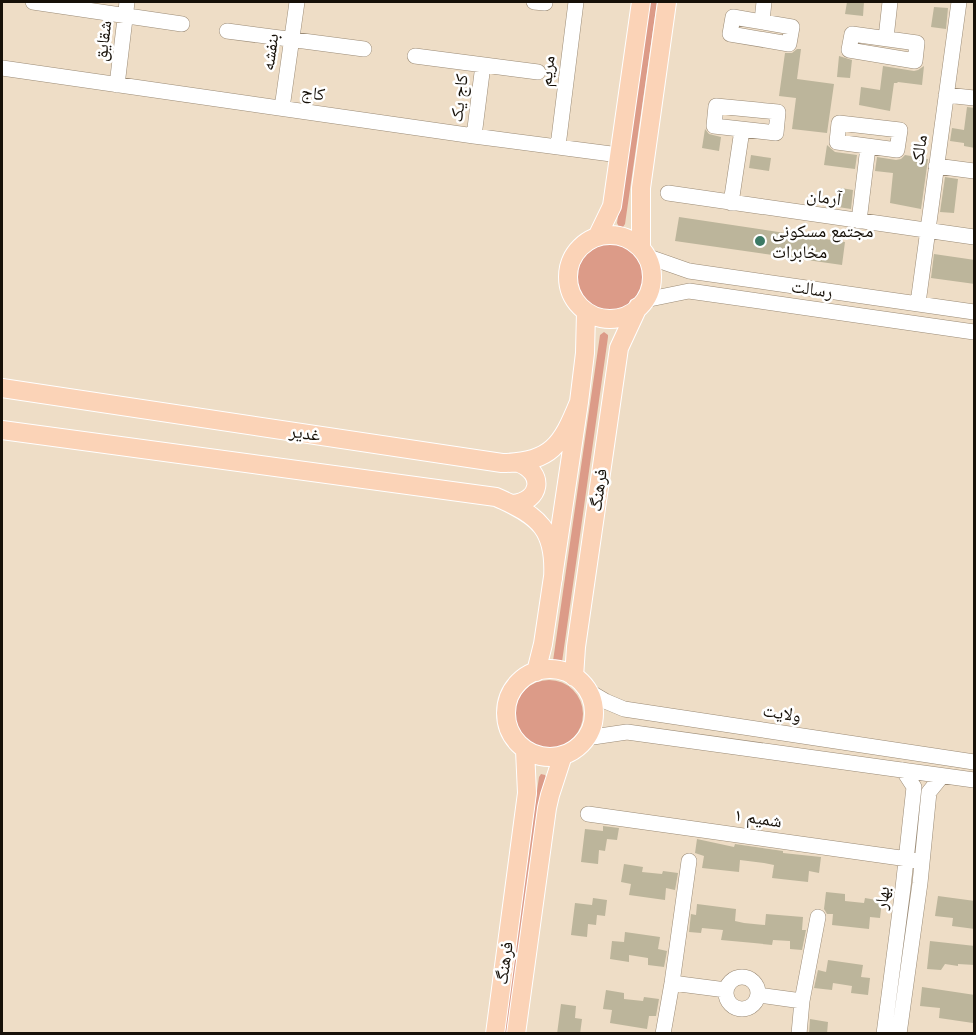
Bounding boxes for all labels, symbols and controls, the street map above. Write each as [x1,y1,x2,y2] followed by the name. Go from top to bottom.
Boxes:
[89,19,117,63] street label: شقایق
[256,32,284,72] street label: بنفشه
[533,54,561,88] street label: مریم
[444,72,474,123] street label: کاج یک
[300,79,327,107] street label: کاج
[905,133,933,167] street label: مالک
[805,183,843,211] street label: آرمان
[772,219,873,264] place label: مجتمع مسکونی مخابرات
[753,234,767,248] marker: مجتمع مسکونی مخابرات
[790,274,834,304] street label: رسالت
[287,419,322,447] street label: غدیر
[583,467,613,513] street label: فرهنگ
[761,698,803,728] street label: ولایت
[733,803,783,833] street label: شمیم ۱
[869,885,895,912] street label: بهار
[489,940,519,986] street label: فرهنگ

